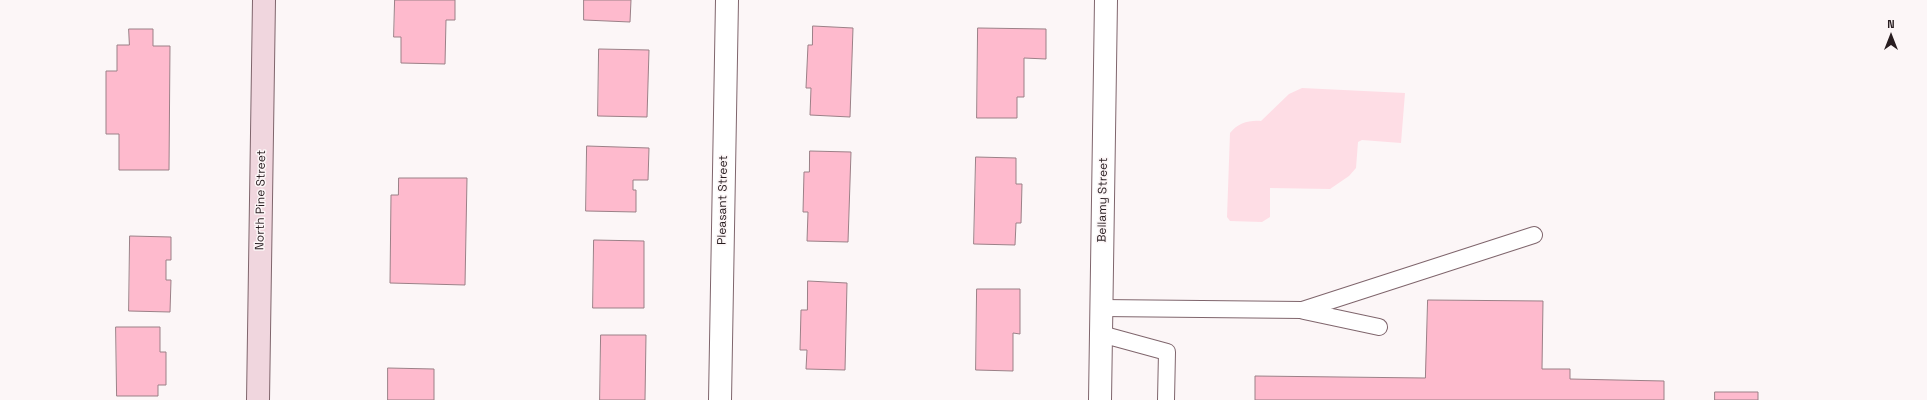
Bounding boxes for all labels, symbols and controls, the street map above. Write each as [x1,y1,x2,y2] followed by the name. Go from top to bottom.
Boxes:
[1871,16,1911,56] north arrow
[1887,17,1895,31] text: N
[253,150,269,250] street label: North Pine Street
[715,155,731,245] street label: Pleasant Street
[1095,157,1111,243] street label: Bellamy Street

